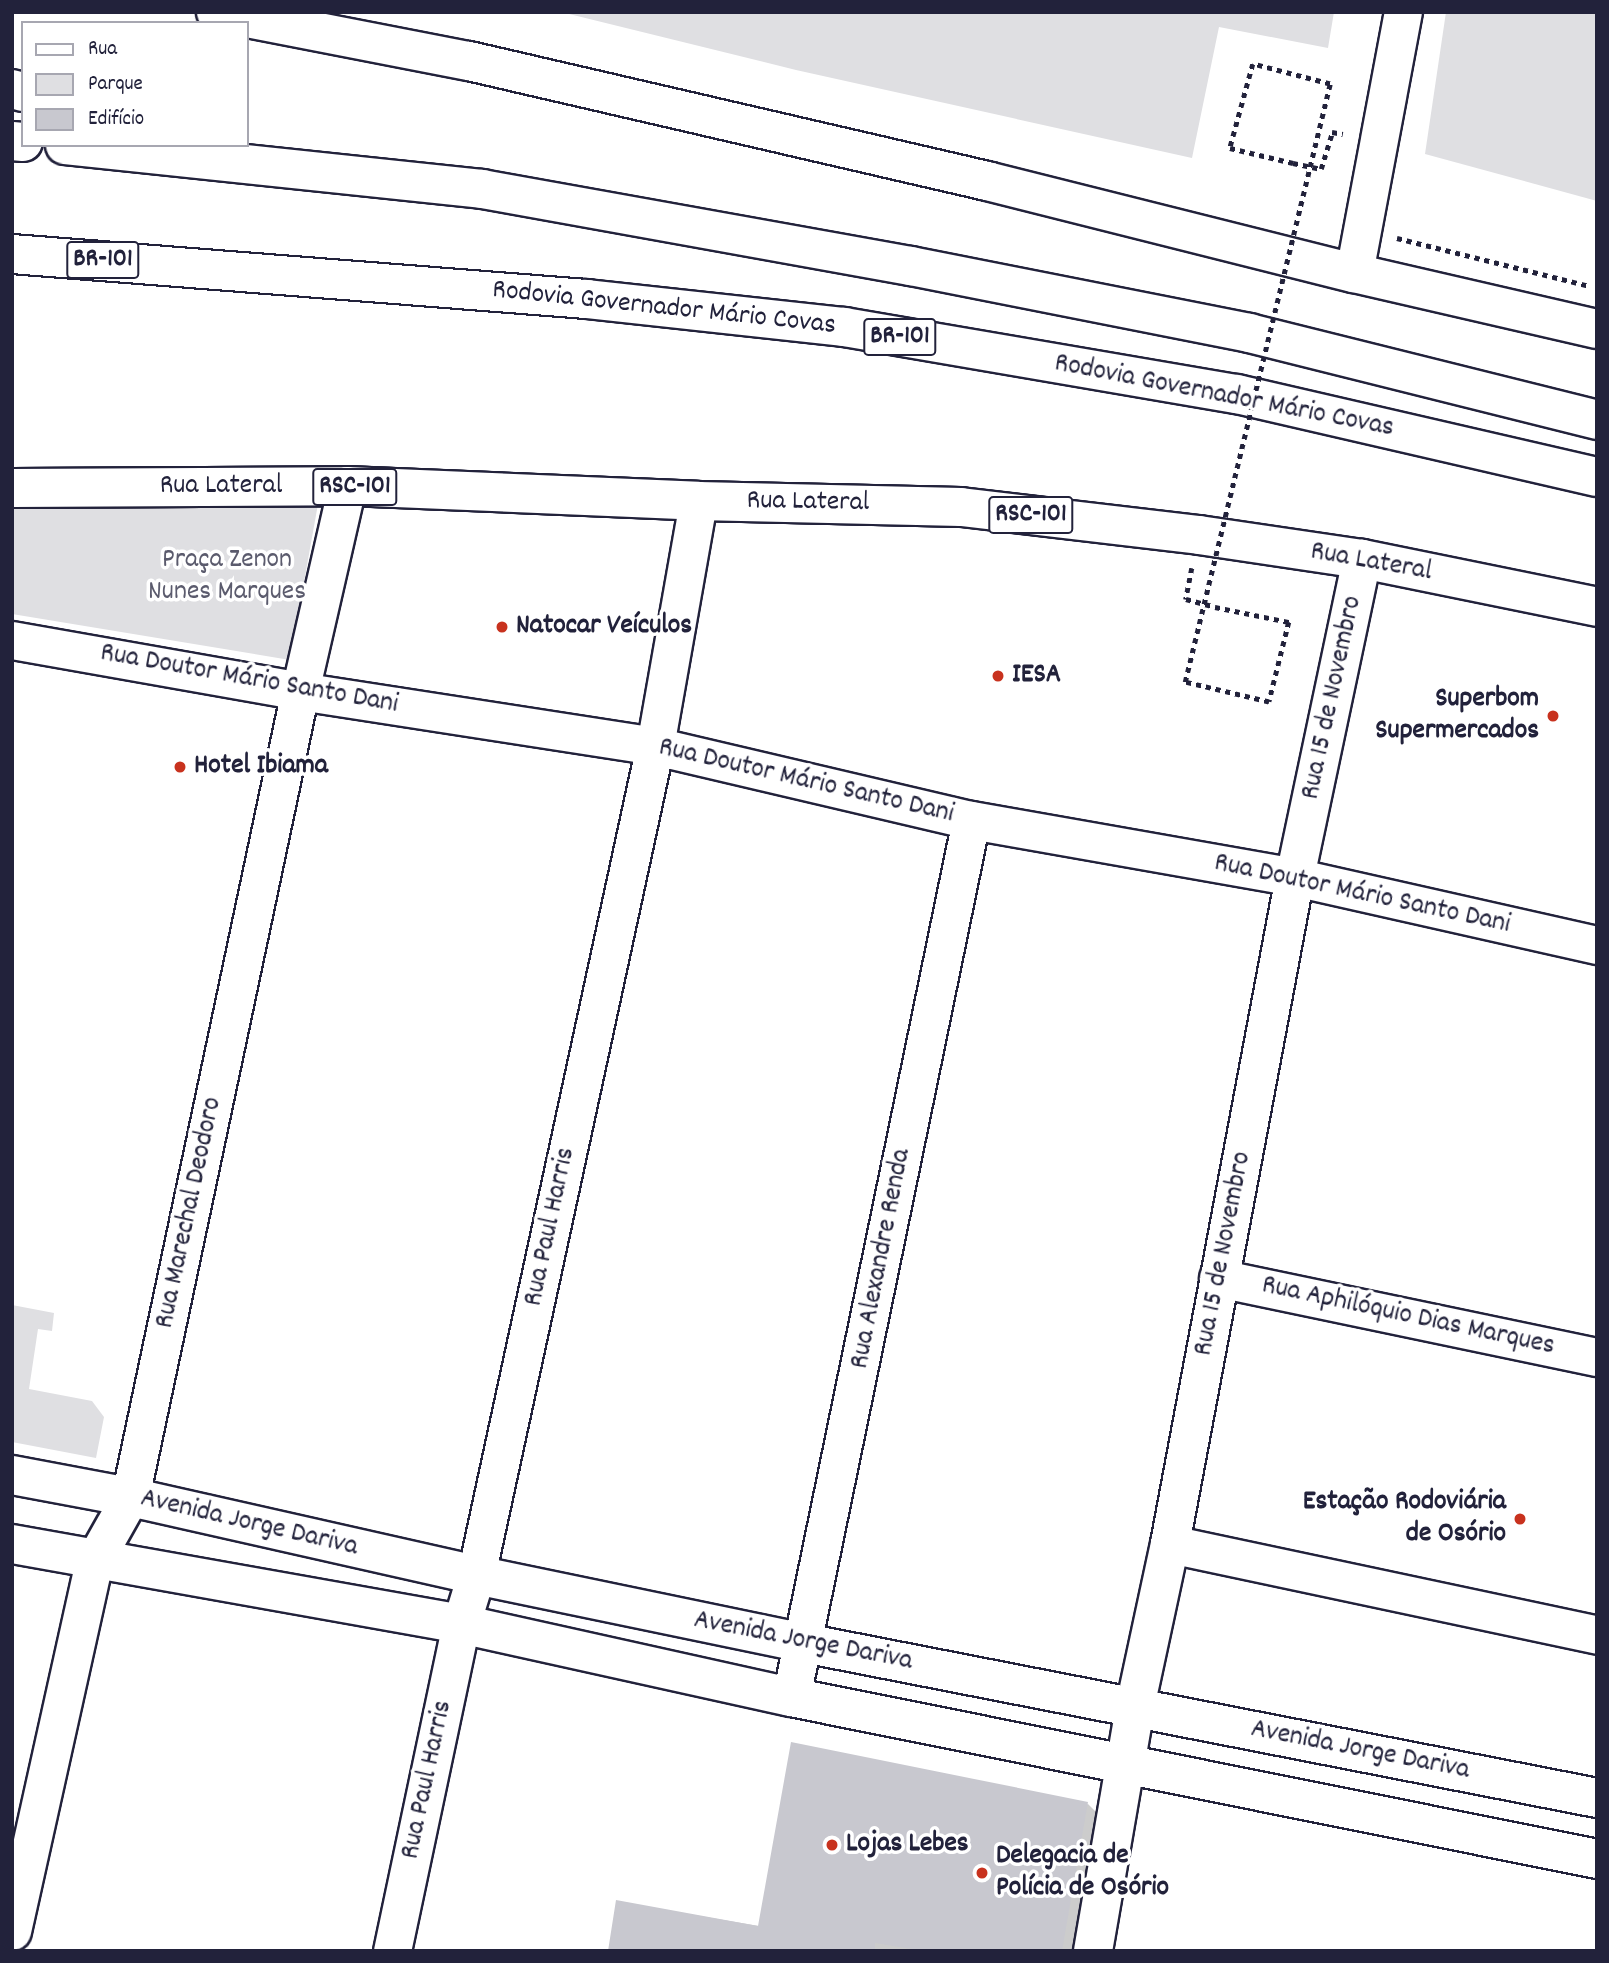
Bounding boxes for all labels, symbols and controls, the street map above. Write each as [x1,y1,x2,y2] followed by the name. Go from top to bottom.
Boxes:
[21,21,248,147] legend
[88,35,117,65] text: Rua
[88,70,143,100] text: Parque
[88,105,144,135] text: Edifício
[66,238,140,282] road number: BR-101
[491,274,837,344] street label: Rodovia Governador Mário Covas
[863,314,937,360] road number: BR-101
[1051,348,1397,446] street label: Rodovia Governador Mário Covas
[311,464,399,509] road number: RSC-101
[160,470,282,504] street label: Rua Lateral
[746,485,870,521] street label: Rua Lateral
[987,492,1075,538] road number: RSC-101
[1308,536,1434,590] street label: Rua Lateral
[148,544,306,610] park label: Praça Zenon Nunes Marques
[1295,593,1371,803] street label: Rua 15 de Novembro
[516,610,692,644] place label: Natocar Veículos
[494,619,510,635] marker: Natocar Veículos
[97,637,401,723] street label: Rua Doutor Mário Santo Dani
[1012,659,1061,693] place label: IESA
[990,668,1006,684] marker: IESA
[1375,683,1539,749] place label: Superbom Supermercados
[1545,708,1561,724] marker: Superbom Supermercados
[655,732,957,832] street label: Rua Doutor Mário Santo Dani
[194,750,328,784] place label: Hotel Ibiama
[172,759,188,775] marker: Hotel Ibiama
[1211,847,1513,943] street label: Rua Doutor Mário Santo Dani
[149,1094,231,1332] street label: Rua Marechal Deodoro
[518,1145,584,1309] street label: Rua Paul Harris
[844,1146,920,1372] street label: Rua Alexandre Renda
[1188,1149,1260,1359] street label: Rua 15 de Novembro
[1259,1270,1557,1364] street label: Rua Aphilóquio Dias Marques
[137,1483,361,1565] street label: Avenida Jorge Dariva
[1303,1486,1506,1552] place label: Estação Rodoviária de Osório
[1512,1511,1528,1527] marker: Estação Rodoviária de Osório
[691,1604,915,1680] street label: Avenida Jorge Dariva
[395,1698,461,1862] street label: Rua Paul Harris
[1248,1713,1472,1789] street label: Avenida Jorge Dariva
[846,1828,969,1862] place label: Lojas Lebes
[824,1837,840,1853] marker: Lojas Lebes
[996,1840,1169,1906] place label: Delegacia de Polícia de Osório
[974,1865,990,1881] marker: Delegacia de Polícia de Osório

